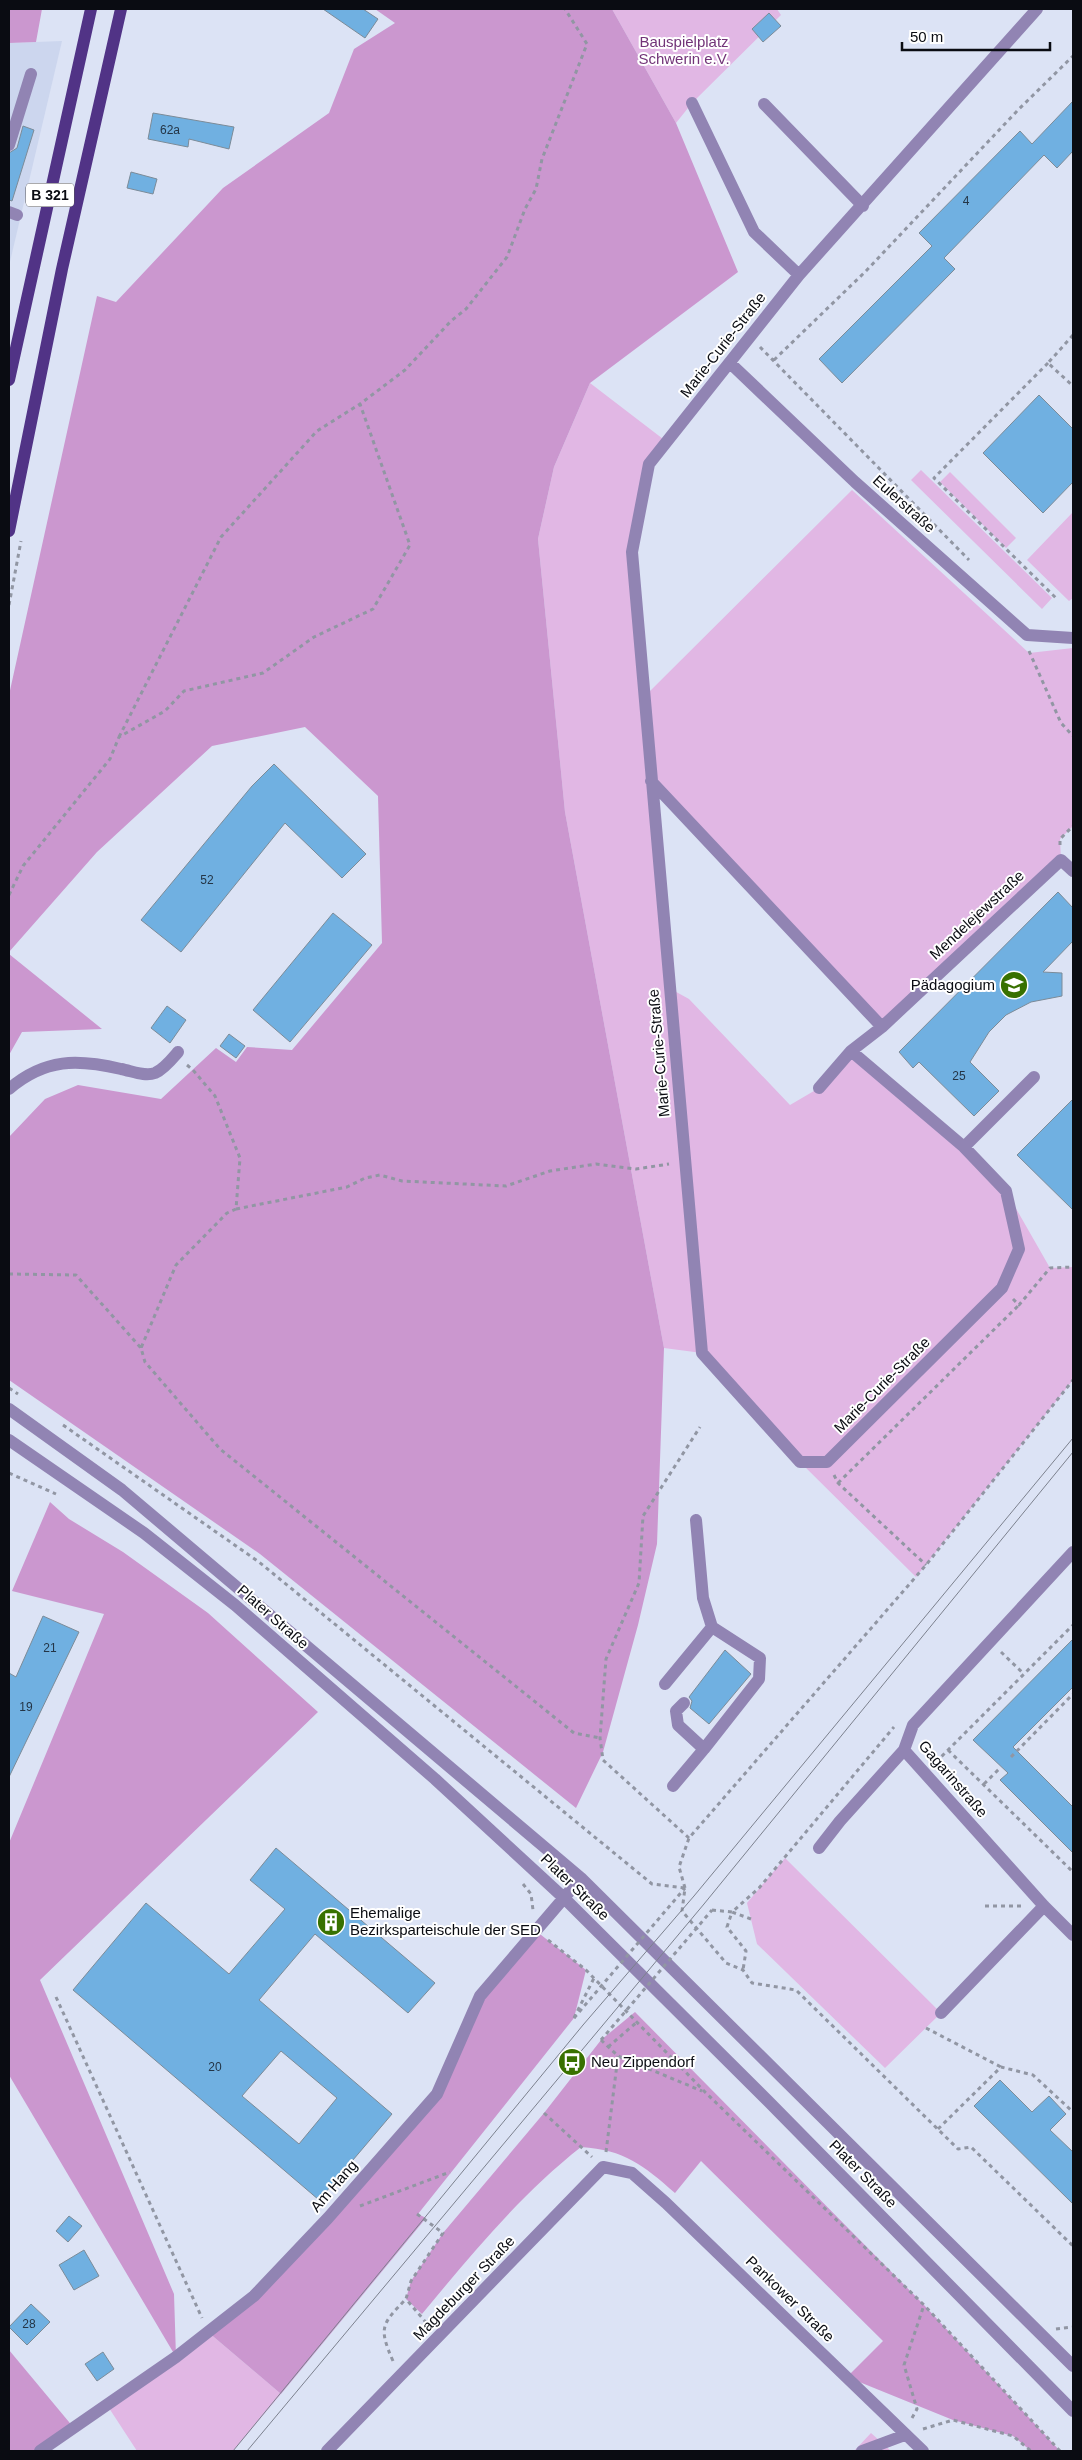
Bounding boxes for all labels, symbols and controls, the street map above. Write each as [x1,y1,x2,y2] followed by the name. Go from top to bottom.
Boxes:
[902,20,1050,52] scale bar
[910,28,943,45] text: 50 m
[638,33,730,67] park label: Bauspielplatz Schwerin e.V.
[160,123,180,137] house number: 62a
[26,184,74,206] road number: B 321
[963,194,970,208] house number: 4
[676,289,769,400] street label: Marie-Curie-Straße
[870,471,939,536] street label: Eulerstraße
[926,867,1027,963] street label: Mendelejewstraße
[200,873,214,887] house number: 52
[999,970,1029,1000] school or university icon: Pädagogium
[911,976,995,993] place label: Pädagogium
[644,988,673,1118] street label: Marie-Curie-Straße
[952,1069,966,1083] house number: 25
[830,1333,933,1436] street label: Marie-Curie-Straße
[234,1581,312,1652] street label: Plater Straße
[43,1641,57,1655] house number: 21
[19,1700,33,1714] house number: 19
[916,1737,991,1820] street label: Gagarinstraße
[538,1850,613,1923] street label: Plater Straße
[350,1904,541,1938] place label: Ehemalige Bezirksparteischule der SED
[316,1907,346,1937] building icon: Ehemalige Bezirksparteischule der SED
[557,2047,587,2077] bus stop icon: Neu Zippendorf
[591,2053,695,2070] place label: Neu Zippendorf
[208,2060,222,2074] house number: 20
[826,2136,901,2211] street label: Plater Straße
[307,2156,361,2215] street label: Am Hang
[409,2232,518,2343] street label: Magdeburger Straße
[743,2252,838,2345] street label: Pankower Straße
[22,2317,36,2331] house number: 28

